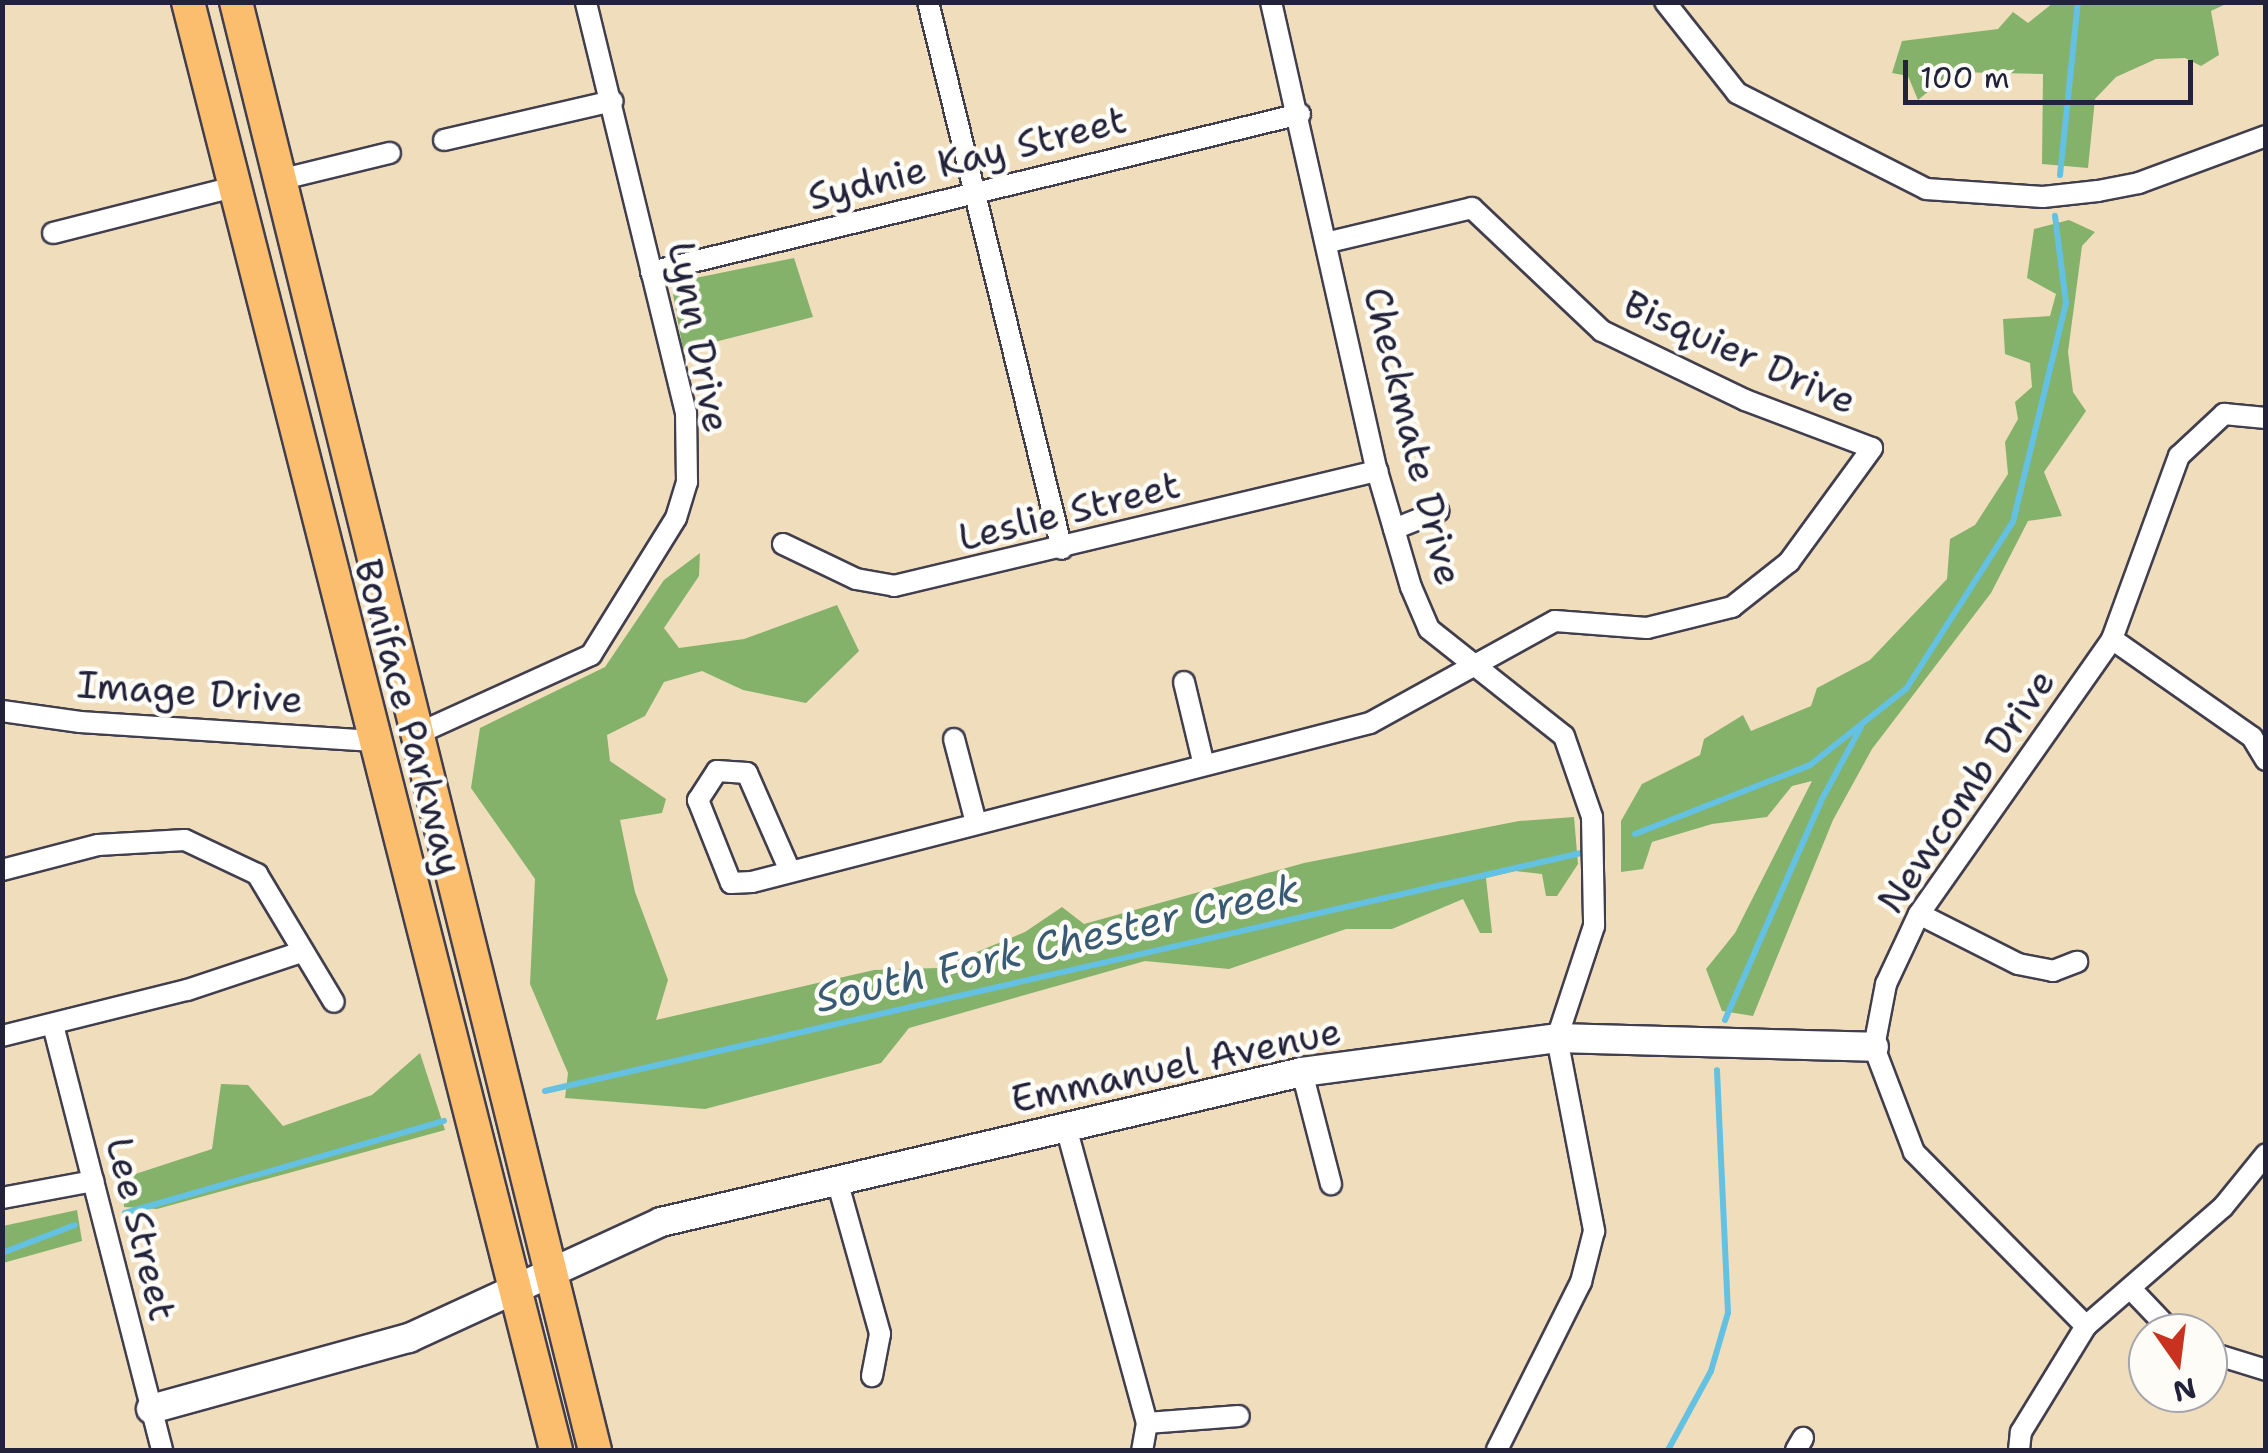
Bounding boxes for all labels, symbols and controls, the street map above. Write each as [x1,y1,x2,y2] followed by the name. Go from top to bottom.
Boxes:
[1908,40,2198,102] scale bar
[1920,57,2010,98] text: 100 m
[803,96,1131,220] street label: Sydnie Kay Street
[658,238,740,436] street label: Lynn Drive
[1617,280,1863,424] street label: Bisquier Drive
[1354,282,1472,590] street label: Checkmate Drive
[953,461,1185,561] street label: Leslie Street
[345,554,473,880] street label: Boniface Parkway
[1867,660,2065,922] street label: Newcomb Drive
[75,661,305,723] street label: Image Drive
[810,864,1304,1022] water label: South Fork Chester Creek
[1007,1008,1345,1122] street label: Emmanuel Avenue
[96,1133,186,1325] street label: Lee Street
[2128,1313,2228,1413] north arrow
[2169,1369,2200,1411] text: N

